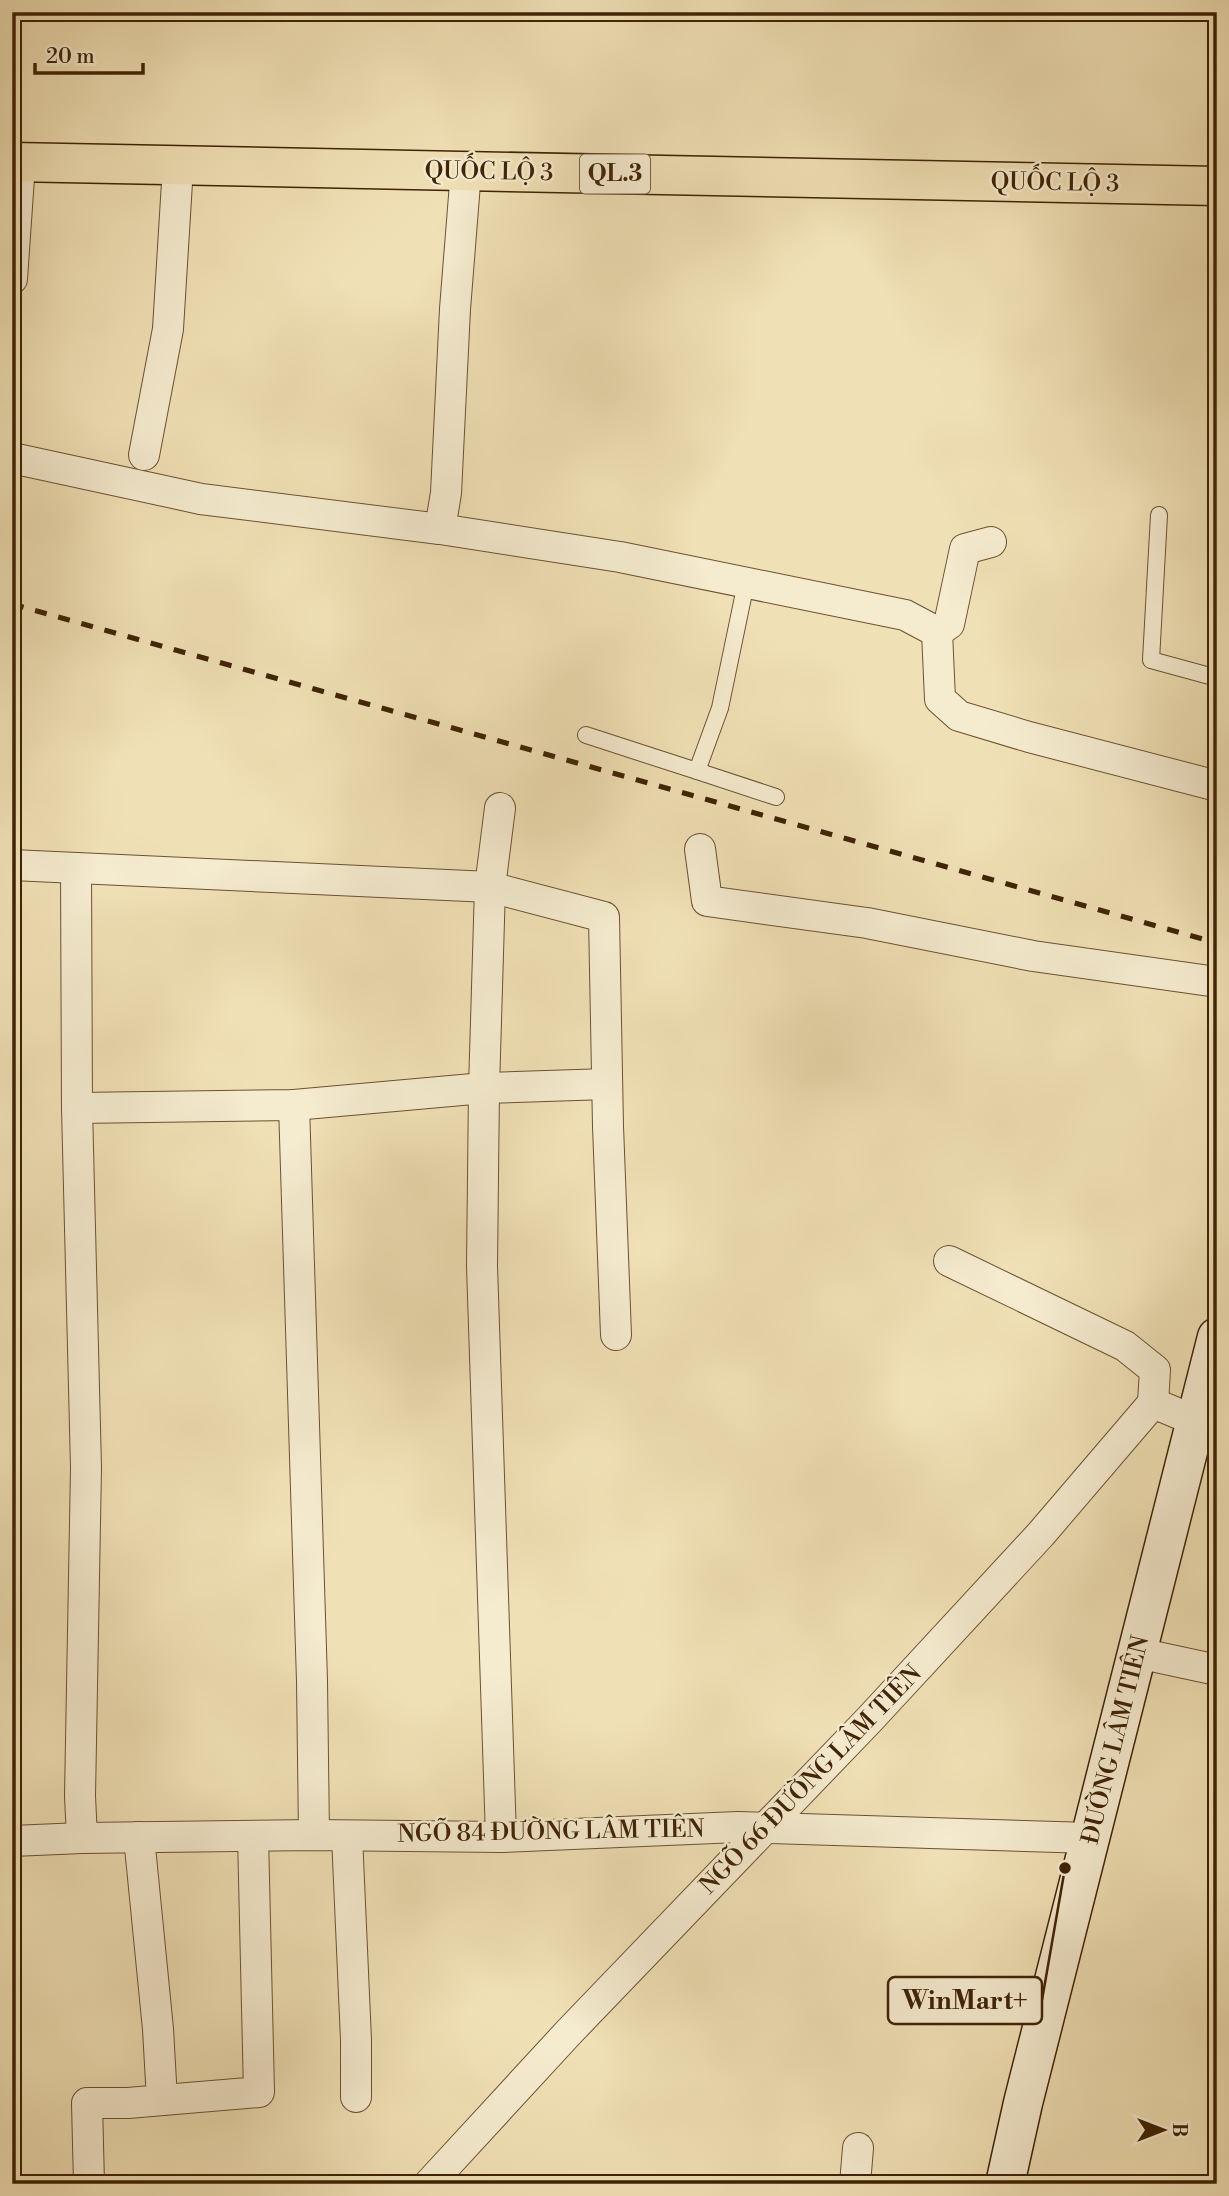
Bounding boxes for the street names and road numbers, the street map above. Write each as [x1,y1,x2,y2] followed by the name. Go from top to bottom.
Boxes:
[424,152,554,188] street label: QUỐC LỘ 3
[580,154,650,194] road number: QL.3
[990,163,1120,199] street label: QUỐC LỘ 3
[1074,1632,1156,1847] street label: ĐƯỜNG LÂM TIÊN
[692,1658,928,1901] street label: NGÕ 66 ĐƯỜNG LÂM TIÊN
[397,1812,705,1850] street label: NGÕ 84 ĐƯỜNG LÂM TIÊN

